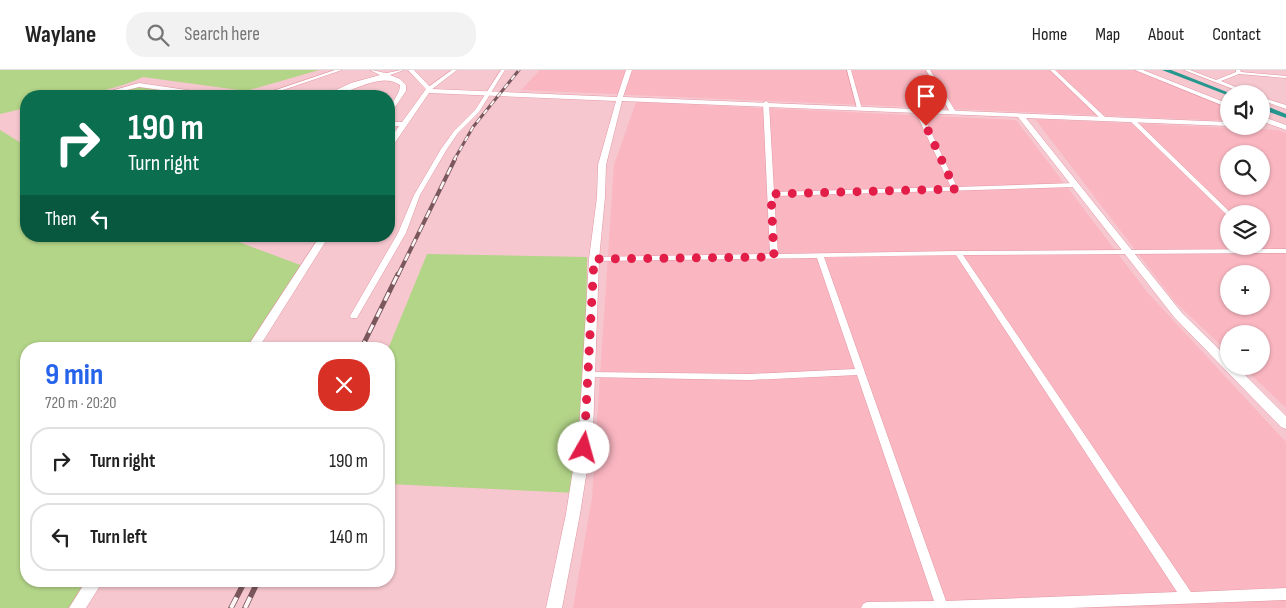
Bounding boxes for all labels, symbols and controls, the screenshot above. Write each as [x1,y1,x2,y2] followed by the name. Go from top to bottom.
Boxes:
[126,12,476,57] search box
[25,20,96,49] text: Waylane
[144,21,172,49] icon: search
[184,23,260,46] text: Search here
[1032,24,1067,45] text: Home
[1095,24,1120,45] text: Map
[1148,24,1184,45] text: About
[1212,24,1261,45] text: Contact
[905,75,947,126] pin
[912,82,940,110] icon: arrive
[1220,85,1270,375] map controls
[1220,85,1270,135] button: sound
[128,107,204,150] text: 190 m
[45,110,110,175] icon: right
[1220,145,1270,195] button: search
[128,150,199,177] text: Turn right
[86,205,114,233] icon: left
[1220,205,1270,255] button: layers
[45,208,76,231] text: Then
[1220,265,1270,315] button: +
[1220,325,1270,375] button: −
[45,357,103,393] text: 9 min
[318,359,370,411] button: close
[45,394,117,413] text: 720 m · 20:20
[557,421,609,473] position arrow
[47,447,75,475] icon: right
[90,450,155,473] text: Turn right
[329,450,368,473] text: 190 m
[47,523,75,551] icon: left
[90,526,147,549] text: Turn left
[330,526,368,549] text: 140 m

